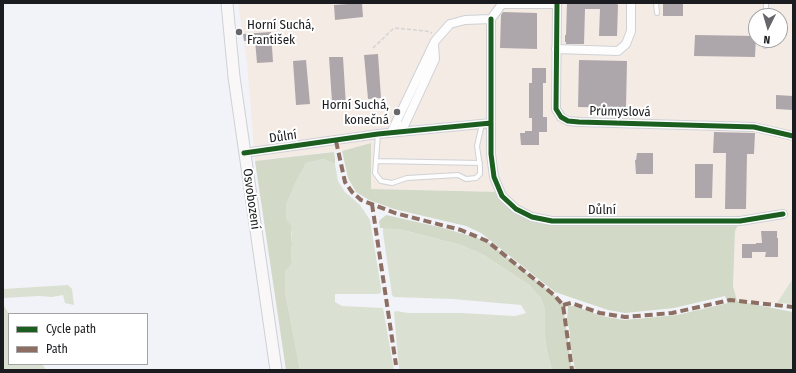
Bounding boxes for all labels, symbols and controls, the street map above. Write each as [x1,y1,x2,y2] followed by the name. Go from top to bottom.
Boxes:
[748,8,788,48] north arrow
[247,17,314,48] place label: Horní Suchá, František
[234,27,244,37] marker: Horní Suchá, František
[763,33,771,46] text: N
[322,97,389,128] place label: Horní Suchá, konečná
[589,104,651,120] street label: Průmyslová
[392,107,402,117] marker: Horní Suchá, konečná
[268,127,298,147] street label: Důlní
[239,168,263,230] street label: Osvobození
[588,202,616,218] street label: Důlní
[8,313,148,365] legend
[46,322,96,336] text: Cycle path
[46,342,68,356] text: Path

